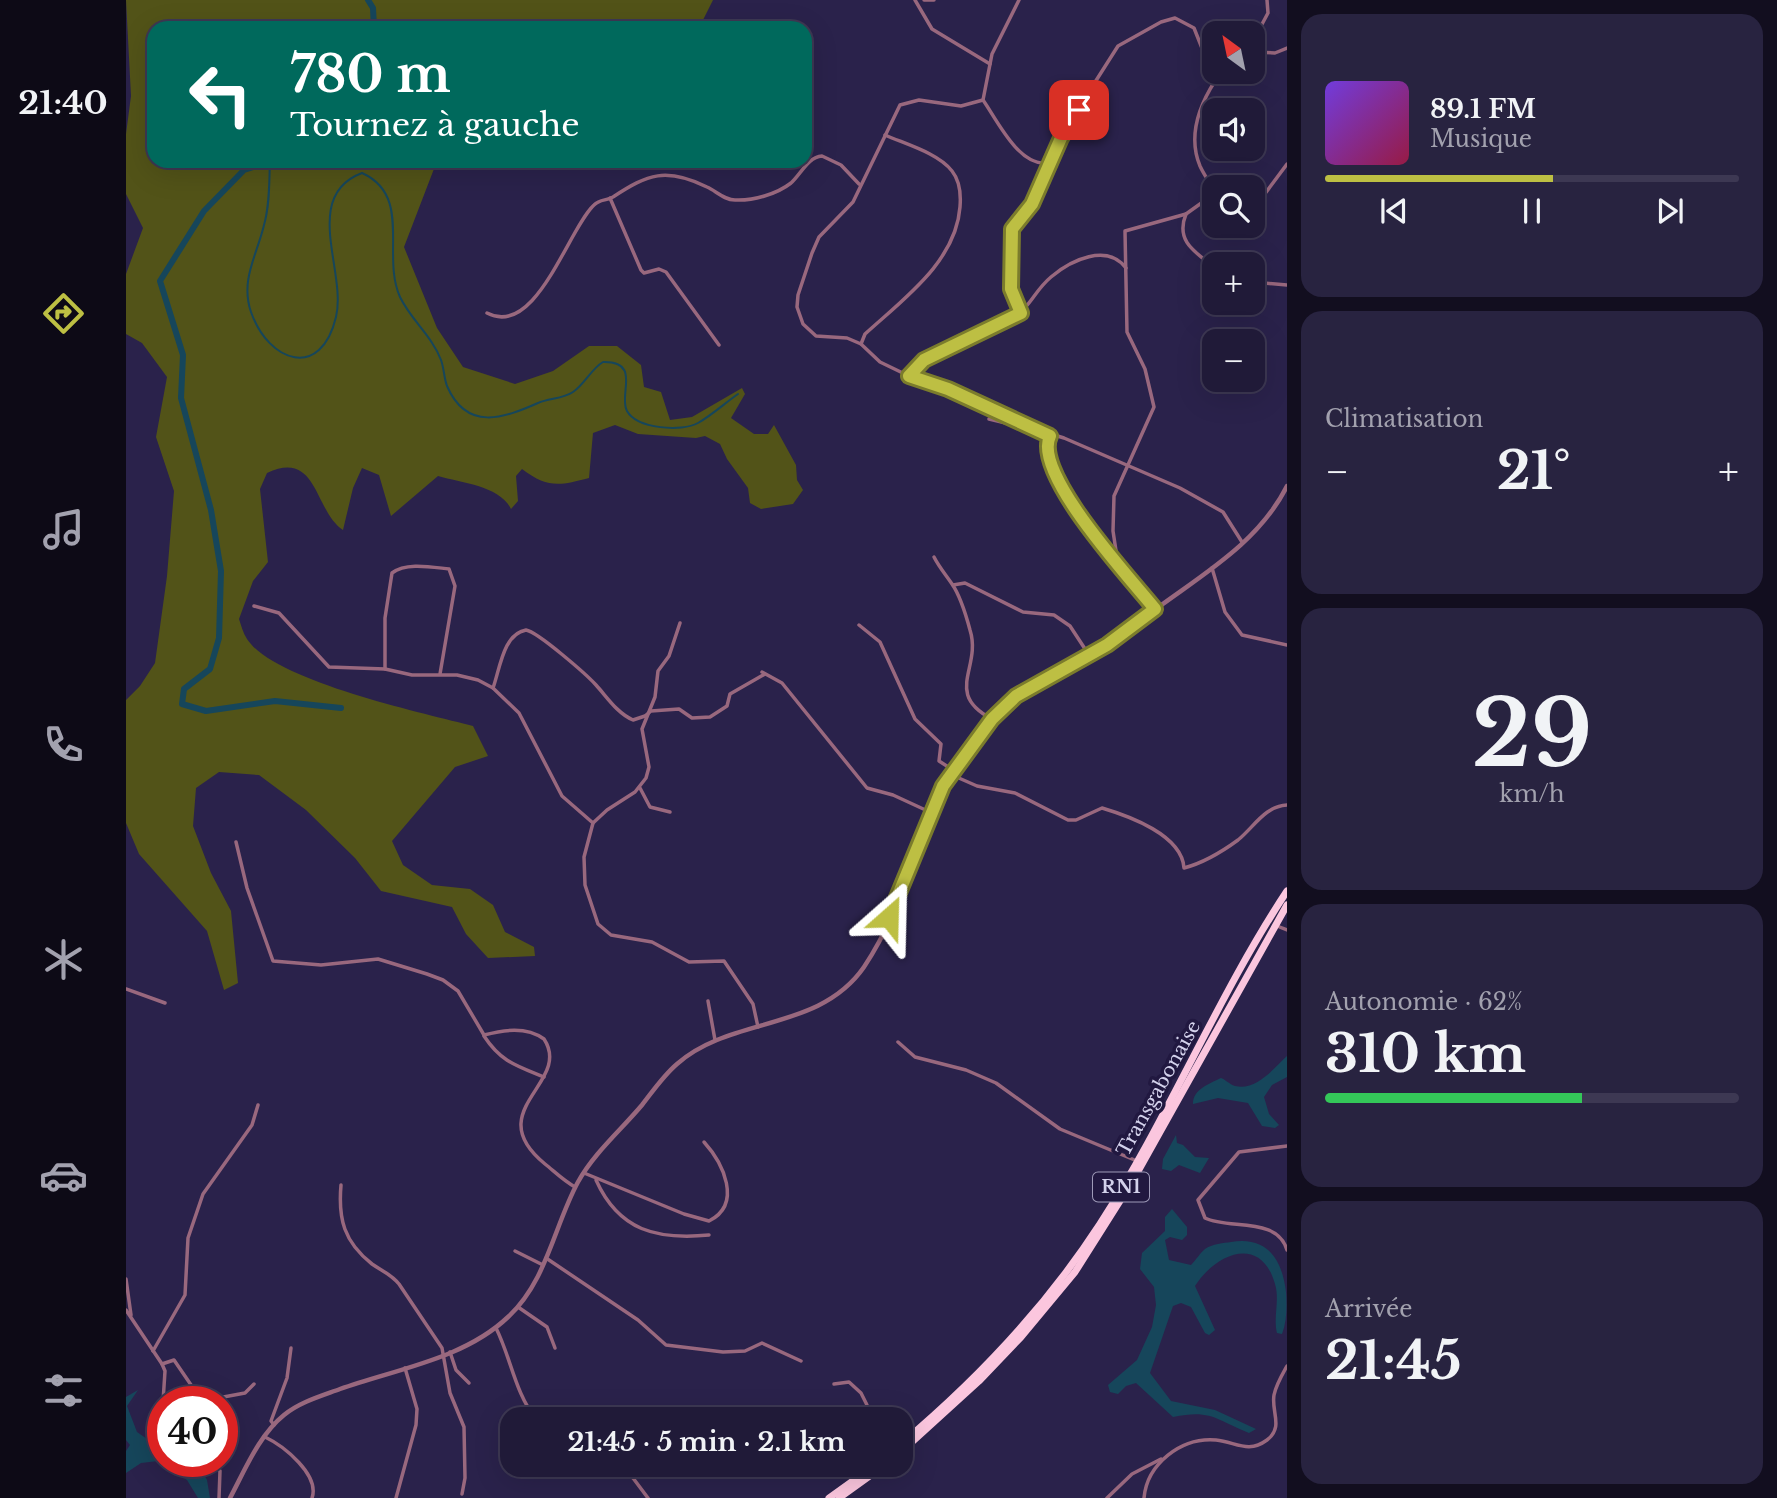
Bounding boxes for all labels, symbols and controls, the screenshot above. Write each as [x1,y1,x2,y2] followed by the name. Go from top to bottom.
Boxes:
[1202,21,1265,84] north arrow
[1202,21,1265,392] map controls
[290,44,451,105] text: 780 m
[175,49,266,140] icon: left
[1049,80,1109,140] pin
[18,83,108,123] text: 21:40
[1060,91,1098,129] icon: arrive
[1430,93,1536,125] text: 89.1 FM
[1202,98,1265,161] button: sound
[290,105,580,145] text: Tournez à gauche
[1430,125,1532,153] text: Musique
[1202,175,1265,238] button: search
[1375,192,1413,230] icon: previous
[1513,192,1551,230] icon: pause
[1651,192,1689,230] icon: next
[1202,252,1265,315] button: +
[39,289,88,338] icon: directions
[1202,329,1265,392] button: −
[1325,405,1483,433] text: Climatisation
[1497,439,1571,503] text: 21°
[1325,448,1349,495] text: −
[1718,448,1739,495] text: +
[39,505,88,554] icon: music
[1472,678,1592,791] text: 29
[39,720,88,769] icon: phone
[1499,780,1565,808] text: km/h
[852,880,926,954] position arrow
[39,935,88,984] icon: climate
[1325,988,1522,1016] text: Autonomie · 62%
[1112,1016,1205,1160] street label: Transgabonaise
[1325,1022,1526,1086] text: 310 km
[39,1151,88,1200] icon: car
[1093,1172,1149,1202] road number: RN1
[1325,1295,1412,1323] text: Arrivée
[1325,1329,1462,1393] text: 21:45
[39,1366,88,1415] icon: filters
[147,1386,238,1477] speed limit sign: 40
[567,1426,846,1458] text: 21:45 · 5 min · 2.1 km

